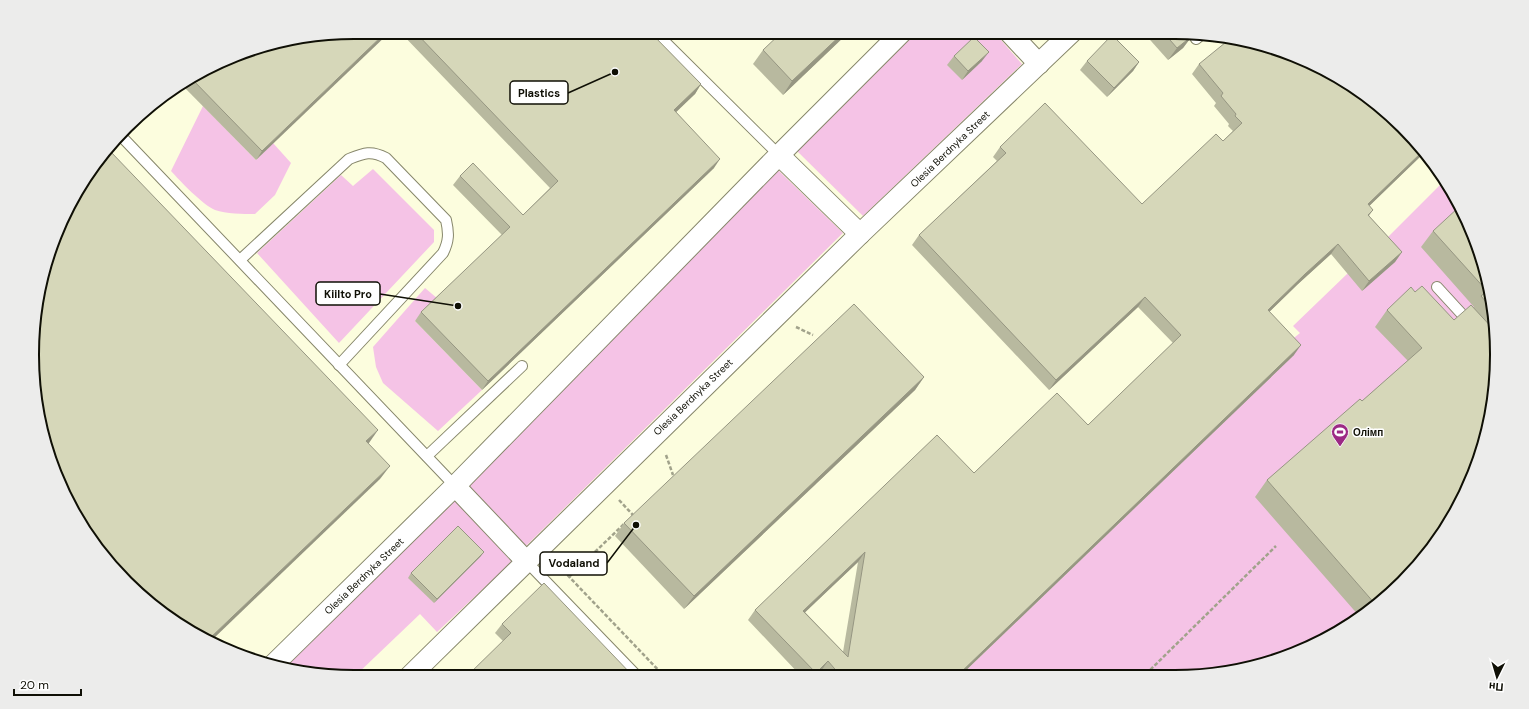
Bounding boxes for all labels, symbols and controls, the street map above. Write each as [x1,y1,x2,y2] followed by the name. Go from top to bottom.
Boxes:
[510,81,568,104] callout: Plastics
[518,86,560,100] text: Plastics
[908,108,992,190] street label: Olesia Berdnyka Street
[316,282,380,305] callout: Kiilto Pro
[324,287,372,301] text: Kiilto Pro
[651,356,735,438] street label: Olesia Berdnyka Street
[1330,422,1350,447] sports icon: Олімп
[1353,426,1383,439] place label: Олімп
[322,535,406,617] street label: Olesia Berdnyka Street
[540,552,607,575] callout: Vodaland
[549,556,599,570] text: Vodaland
[1477,657,1517,697] north arrow
[14,671,81,697] scale bar
[20,677,49,693] text: 20 m
[1488,679,1504,695] text: Пн

